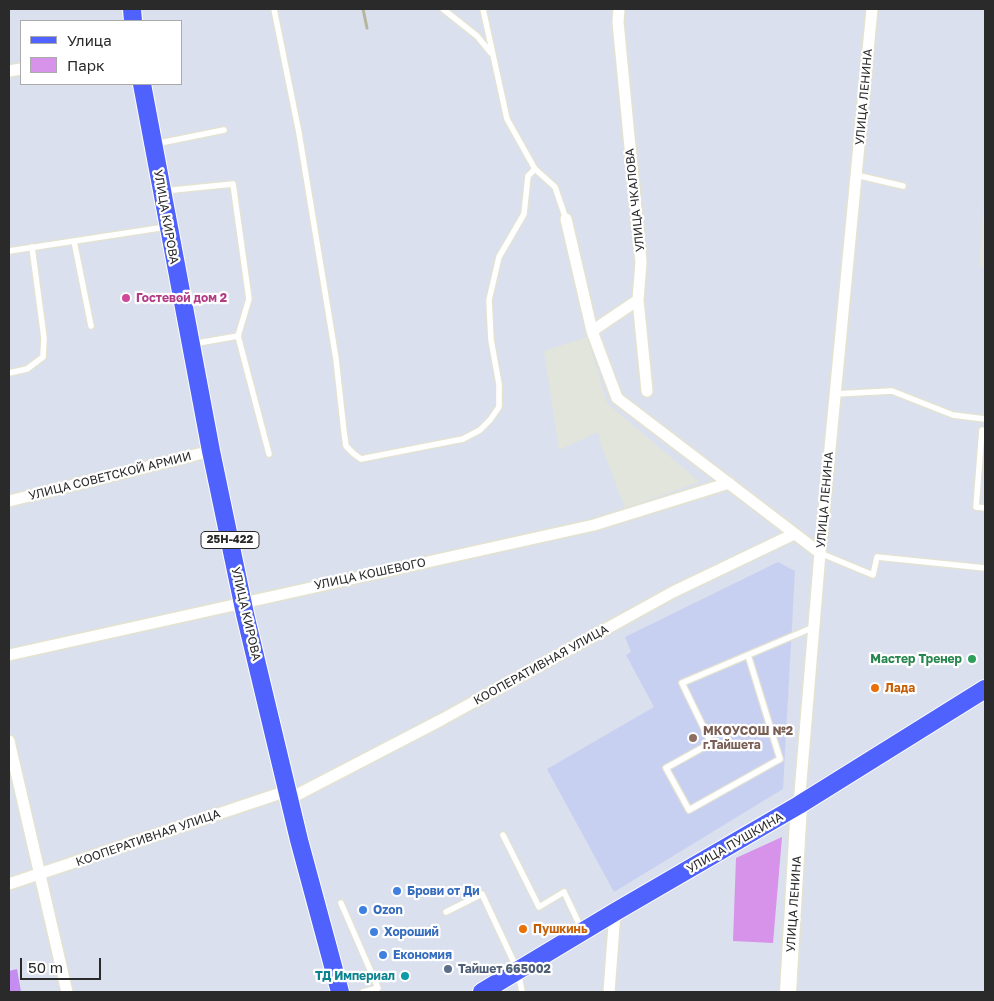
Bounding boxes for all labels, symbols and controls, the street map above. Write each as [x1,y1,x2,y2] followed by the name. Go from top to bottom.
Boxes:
[20,20,182,85] legend
[67,31,112,49] text: Улица
[853,48,875,146] street label: УЛИЦА ЛЕНИНА
[67,56,105,74] text: Парк
[622,148,648,252] street label: УЛИЦА ЧКАЛОВА
[151,169,181,265] street label: УЛИЦА КИРОВА
[136,291,227,305] place label: Гостевой дом 2
[120,292,132,304] marker: Гостевой дом 2
[27,449,193,503] street label: УЛИЦА СОВЕТСКОЙ АРМИИ
[814,451,836,549] street label: УЛИЦА ЛЕНИНА
[201,532,259,548] road number: 25Н-422
[313,555,427,593] street label: УЛИЦА КОШЕВОГО
[228,566,264,662] street label: УЛИЦА КИРОВА
[471,622,611,708] street label: КООПЕРАТИВНАЯ УЛИЦА
[870,652,962,666] place label: Мастер Тренер
[966,653,978,665] marker: Мастер Тренер
[885,681,915,695] place label: Лада
[869,682,881,694] marker: Лада
[703,724,793,752] place label: МКОУСОШ №2 г.Тайшета
[687,732,699,744] marker: МКОУСОШ №2 г.Тайшета
[74,806,222,870] street label: КООПЕРАТИВНАЯ УЛИЦА
[684,810,786,876] street label: УЛИЦА ПУШКИНА
[783,855,805,953] street label: УЛИЦА ЛЕНИНА
[407,884,480,898] place label: Брови от Ди
[391,885,403,897] marker: Брови от Ди
[373,903,403,917] place label: Ozon
[357,904,369,916] marker: Ozon
[533,922,587,936] place label: Пушкинь
[517,923,529,935] marker: Пушкинь
[384,925,439,939] place label: Хороший
[368,926,380,938] marker: Хороший
[22,948,104,980] scale bar
[393,948,452,962] place label: Економия
[377,949,389,961] marker: Економия
[28,958,63,976] text: 50 m
[458,962,551,976] place label: Тайшет 665002
[442,963,454,975] marker: Тайшет 665002
[315,969,395,983] place label: ТД Империал
[399,970,411,982] marker: ТД Империал

